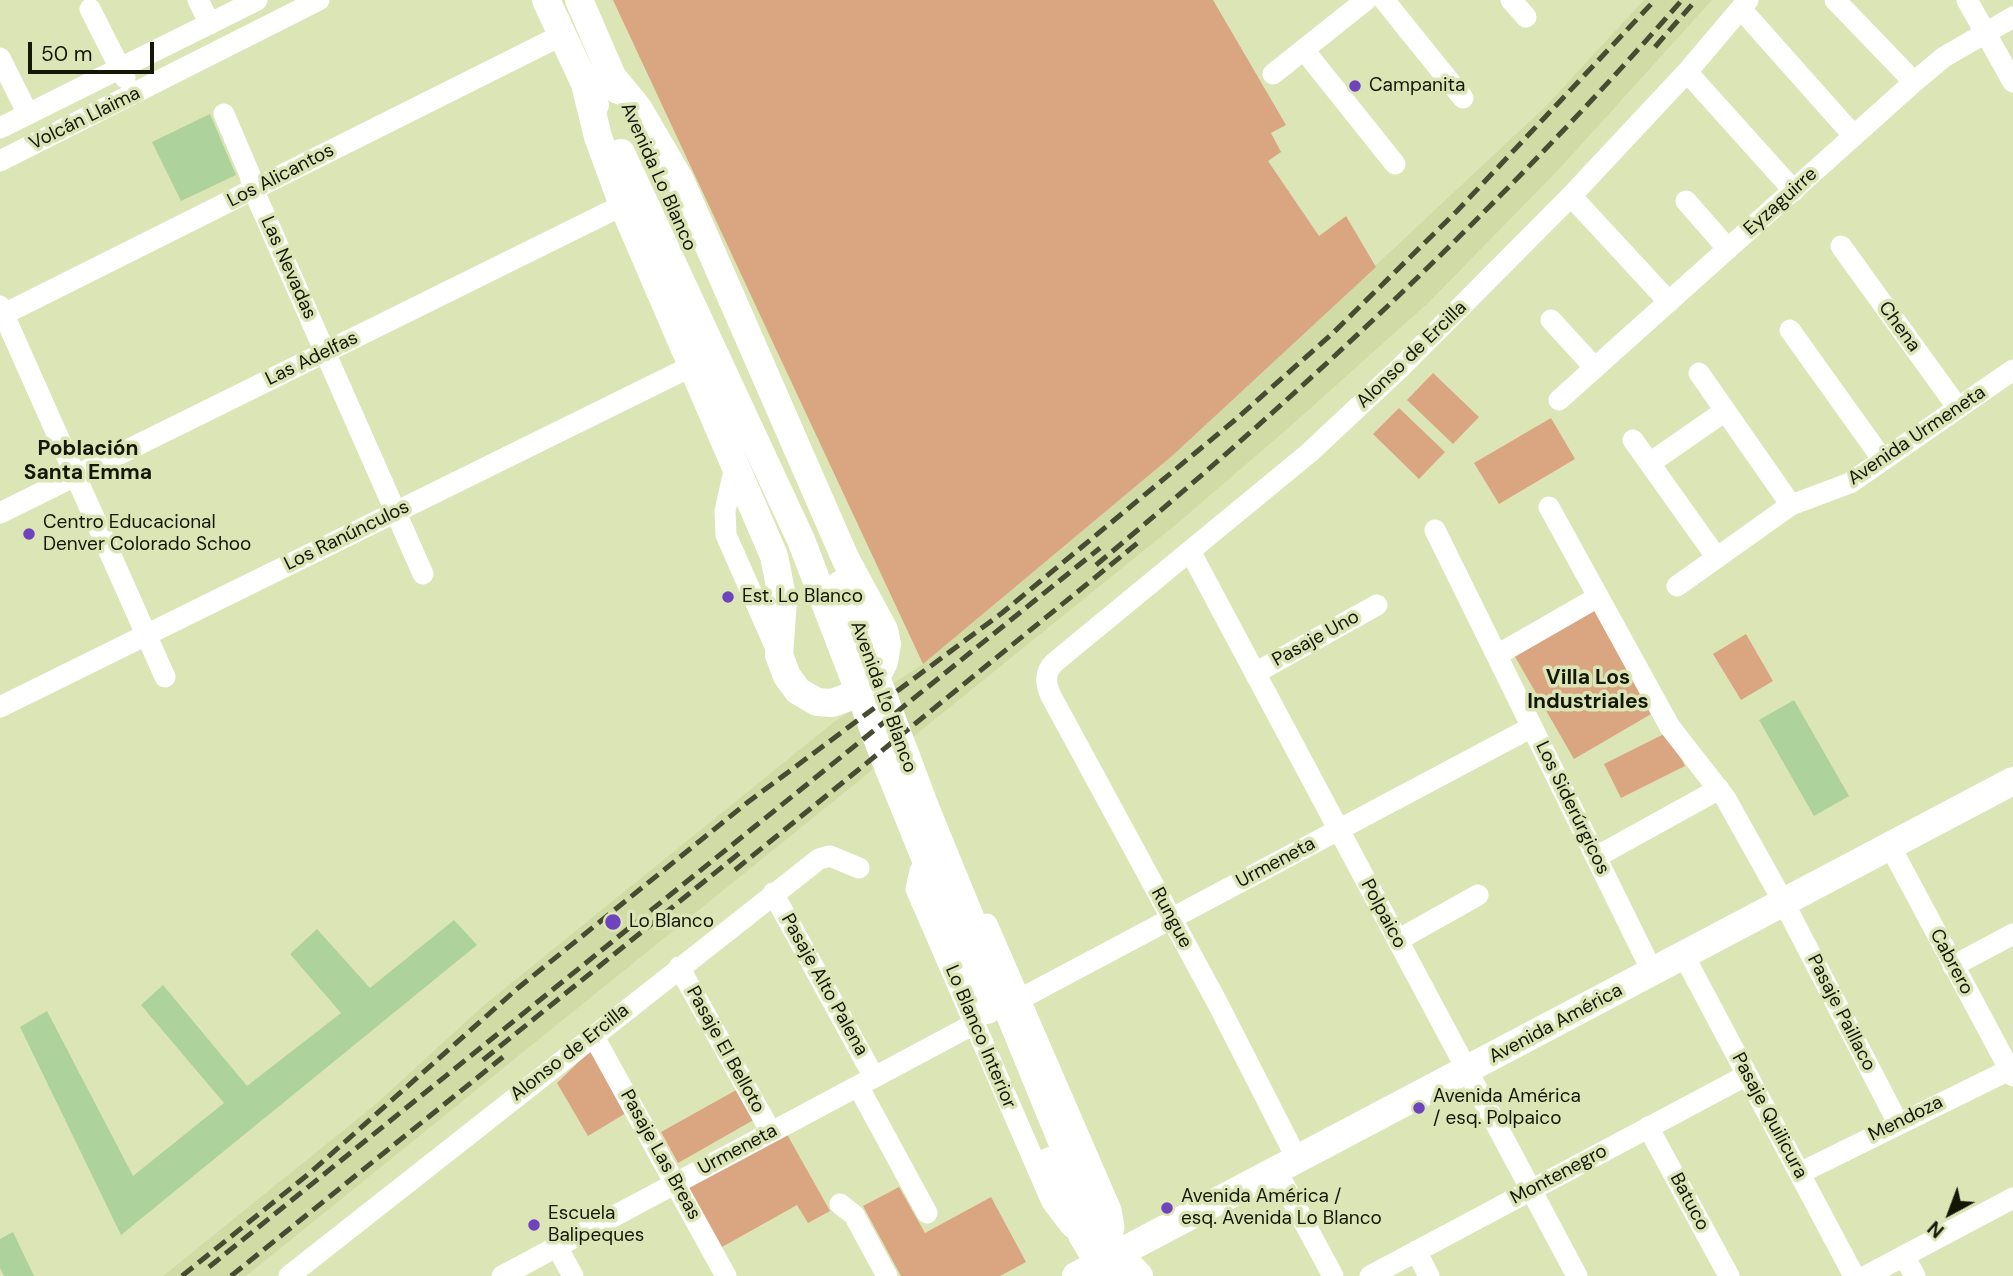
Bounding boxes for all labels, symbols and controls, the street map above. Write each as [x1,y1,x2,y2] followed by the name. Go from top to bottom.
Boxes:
[32,28,158,72] scale bar
[41,40,92,68] text: 50 m
[1369,75,1465,97] place label: Campanita
[1347,78,1363,94] marker: Campanita
[26,82,144,156] street label: Volcán Llaima
[615,99,701,255] street label: Avenida Lo Blanco
[224,139,338,213] street label: Los Alicantos
[1740,163,1822,241] street label: Eyzaguirre
[255,213,321,323] street label: Las Nevadas
[1352,297,1472,413] street label: Alonso de Ercilla
[1873,297,1925,357] street label: Chena
[262,327,362,391] street label: Las Adelfas
[1844,382,1990,490] street label: Avenida Urmeneta
[24,436,152,486] district label: Población Santa Emma
[281,496,413,576] street label: Los Ranúnculos
[43,512,251,556] place label: Centro Educacional Denver Colorado Schoo
[21,526,37,542] marker: Centro Educacional Denver Colorado Schoo
[742,586,863,608] place label: Est. Lo Blanco
[720,589,736,605] marker: Est. Lo Blanco
[1269,606,1363,672] street label: Pasaje Uno
[845,618,921,776] street label: Avenida Lo Blanco
[1527,665,1649,715] district label: Villa Los Industriales
[1530,738,1614,878] street label: Los Siderúrgicos
[1233,833,1319,893] street label: Urmeneta
[1355,876,1411,952] street label: Polpaico
[1146,884,1196,952] street label: Rungue
[776,910,872,1060] street label: Pasaje Alto Palena
[629,911,714,933] place label: Lo Blanco
[603,912,623,932] marker: Lo Blanco
[1924,925,1978,999] street label: Cabrero
[1802,951,1880,1075] street label: Pasaje Paillaco
[940,962,1020,1112] street label: Lo Blanco Interior
[1485,979,1627,1069] street label: Avenida América
[681,983,769,1117] street label: Pasaje El Belloto
[506,1000,634,1106] street label: Alonso de Ercilla
[1726,1049,1812,1183] street label: Pasaje Quilicura
[615,1086,705,1224] street label: Pasaje Las Breas
[1433,1086,1581,1130] place label: Avenida América / esq. Polpaico
[1865,1091,1947,1147] street label: Mendoza
[1411,1100,1427,1116] marker: Avenida América / esq. Polpaico
[695,1120,781,1180] street label: Urmeneta
[1507,1140,1611,1210] street label: Montenegro
[1664,1169,1714,1235] street label: Batuco
[1915,1178,1985,1248] north arrow
[1181,1186,1382,1230] place label: Avenida América / esq. Avenida Lo Blanco
[1159,1200,1175,1216] marker: Avenida América / esq. Avenida Lo Blanco
[548,1203,644,1247] place label: Escuela Balipeques
[1922,1215,1949,1243] text: N
[526,1217,542,1233] marker: Escuela Balipeques

